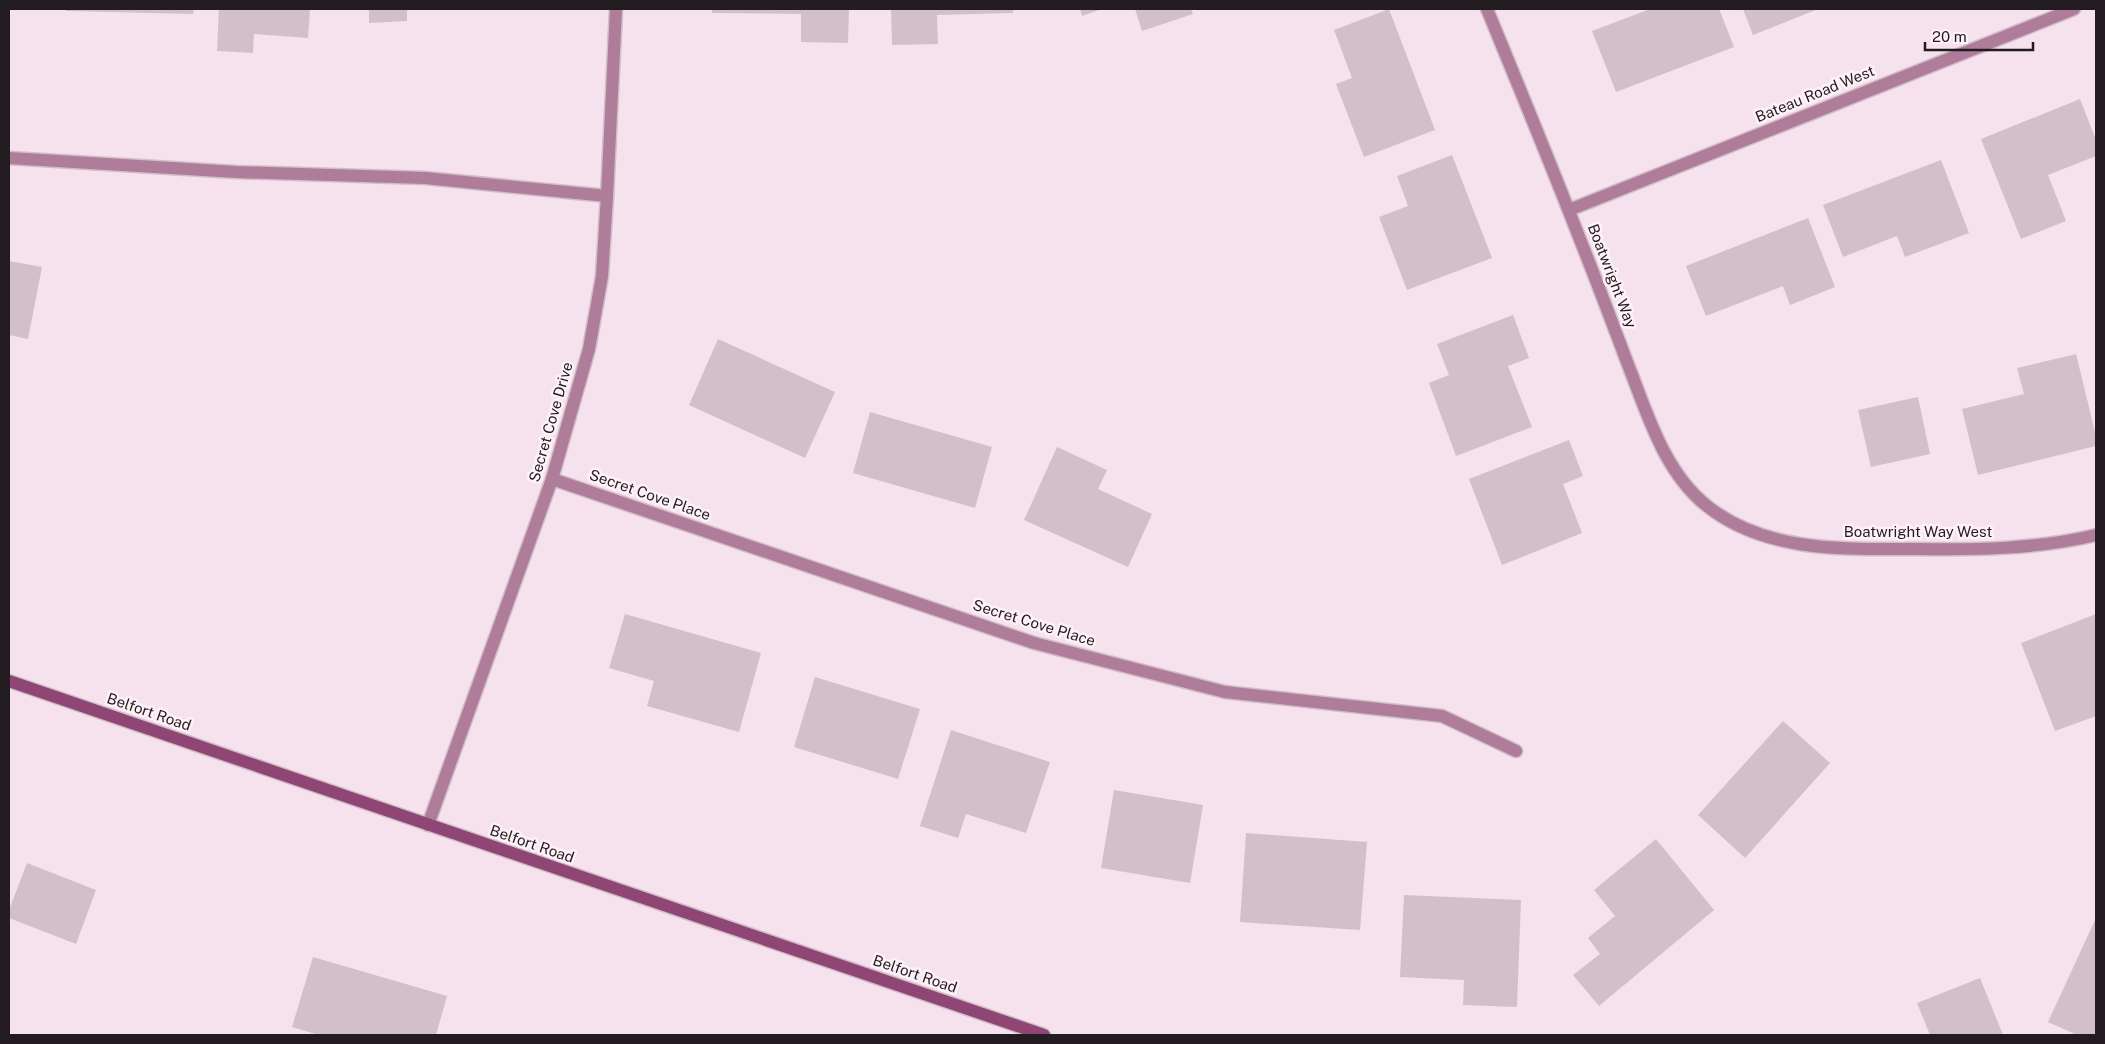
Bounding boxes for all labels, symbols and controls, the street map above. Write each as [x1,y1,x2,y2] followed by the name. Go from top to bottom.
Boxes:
[1925,20,2032,52] scale bar
[1932,28,1967,45] text: 20 m
[1753,62,1877,125] street label: Bateau Road West
[1585,221,1640,330] street label: Boatwright Way
[525,360,576,484] street label: Secret Cove Drive
[587,466,713,523] street label: Secret Cove Place
[1844,523,1992,540] street label: Boatwright Way West
[971,596,1097,649] street label: Secret Cove Place
[105,689,193,734] street label: Belfort Road
[488,821,576,866] street label: Belfort Road
[871,951,959,996] street label: Belfort Road

